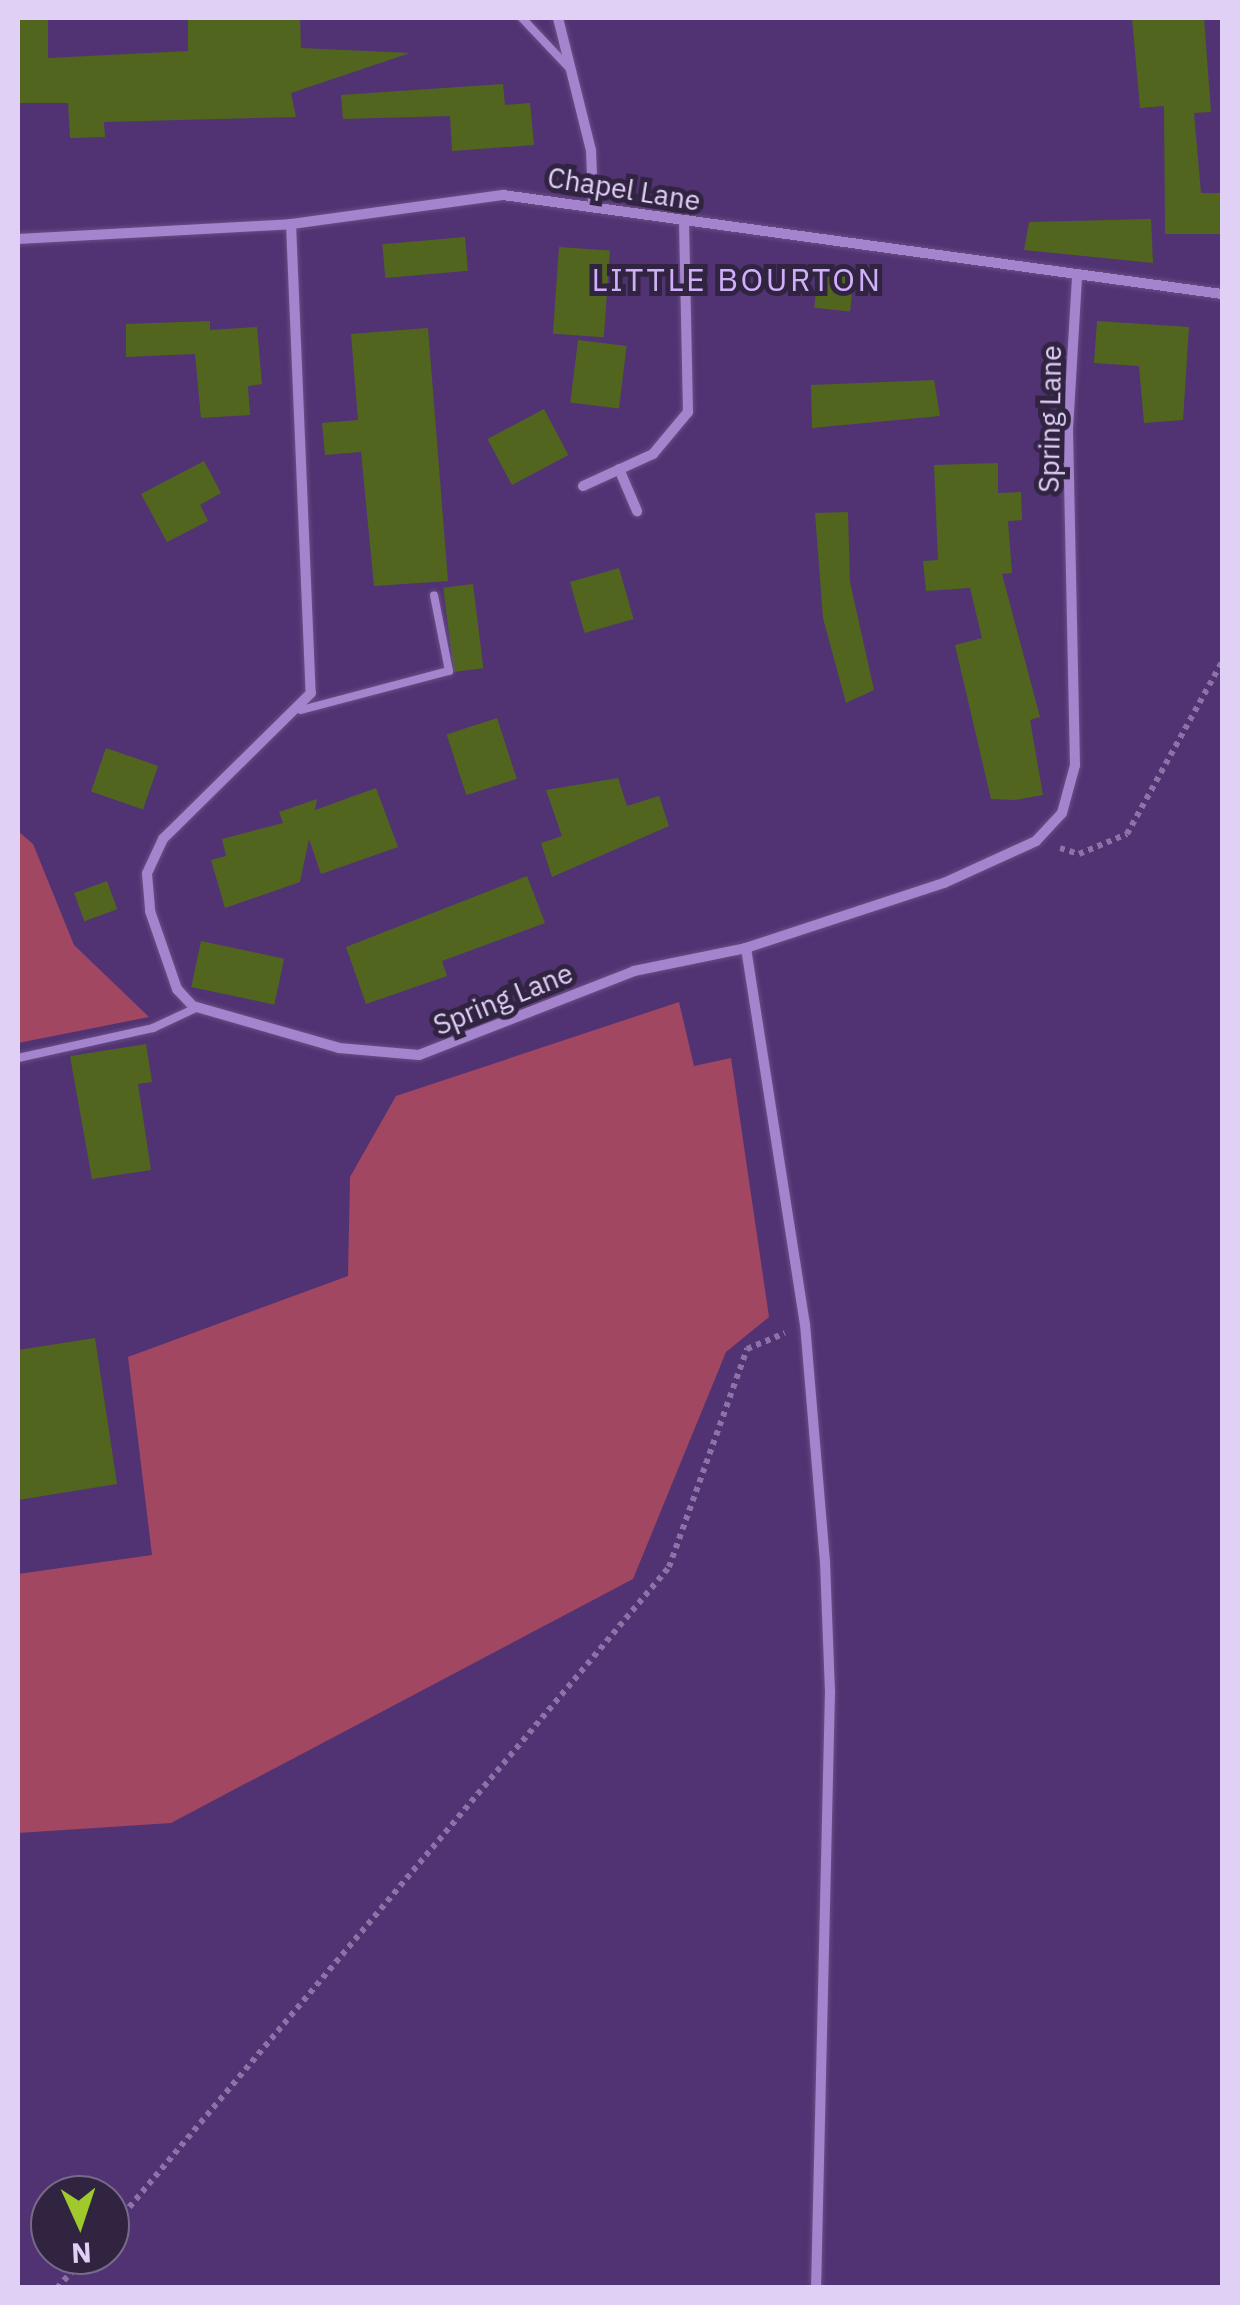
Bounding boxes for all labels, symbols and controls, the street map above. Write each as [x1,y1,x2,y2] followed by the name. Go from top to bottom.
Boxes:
[545,160,703,218] street label: Chapel Lane
[591,260,883,298] district label: LITTLE BOURTON
[1032,345,1068,493] street label: Spring Lane
[428,956,578,1042] street label: Spring Lane
[30,2175,130,2275] north arrow
[70,2234,93,2272] text: N

